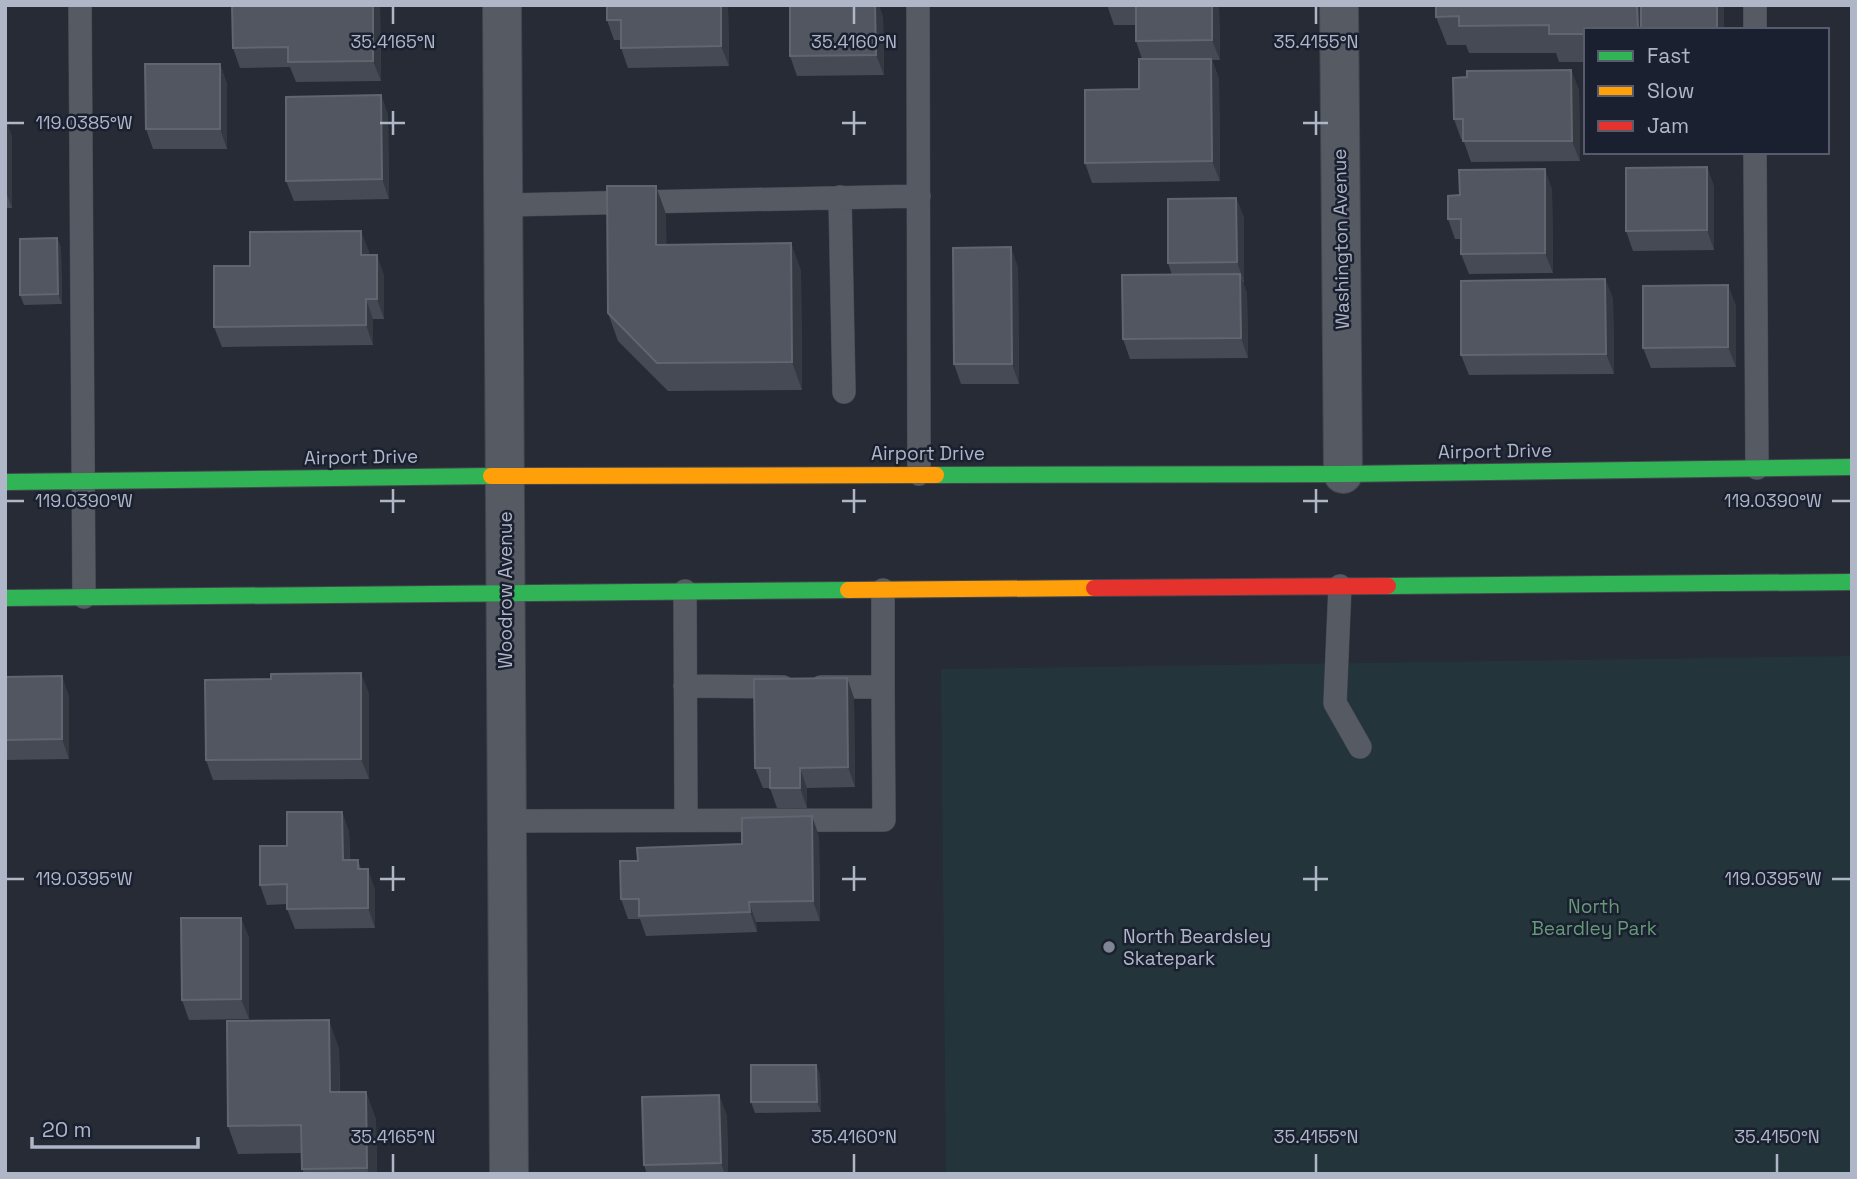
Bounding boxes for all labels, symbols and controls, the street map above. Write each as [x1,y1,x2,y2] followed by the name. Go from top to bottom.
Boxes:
[1584,28,1829,154] legend
[350,30,436,53] text: 35.4165°N
[811,30,897,53] text: 35.4160°N
[1274,30,1358,53] text: 35.4155°N
[1647,42,1691,69] text: Fast
[1647,77,1695,104] text: Slow
[35,111,133,134] text: 119.0385°W
[1647,112,1689,139] text: Jam
[1327,148,1355,330] street label: Washington Avenue
[1438,438,1552,464] street label: Airport Drive
[871,441,985,466] street label: Airport Drive
[304,444,418,470] street label: Airport Drive
[35,489,133,512] text: 119.0390°W
[1724,489,1822,512] text: 119.0390°W
[493,511,518,669] street label: Woodrow Avenue
[36,867,133,890] text: 119.0395°W
[1725,867,1822,890] text: 119.0395°W
[1531,894,1657,941] park label: North Beardley Park
[1123,924,1271,971] place label: North Beardsley Skatepark
[1101,939,1117,955] marker: North Beardsley Skatepark
[32,1106,198,1150] scale bar
[42,1116,92,1143] text: 20 m
[350,1125,436,1148] text: 35.4165°N
[811,1125,897,1148] text: 35.4160°N
[1274,1125,1358,1148] text: 35.4155°N
[1734,1125,1820,1148] text: 35.4150°N

